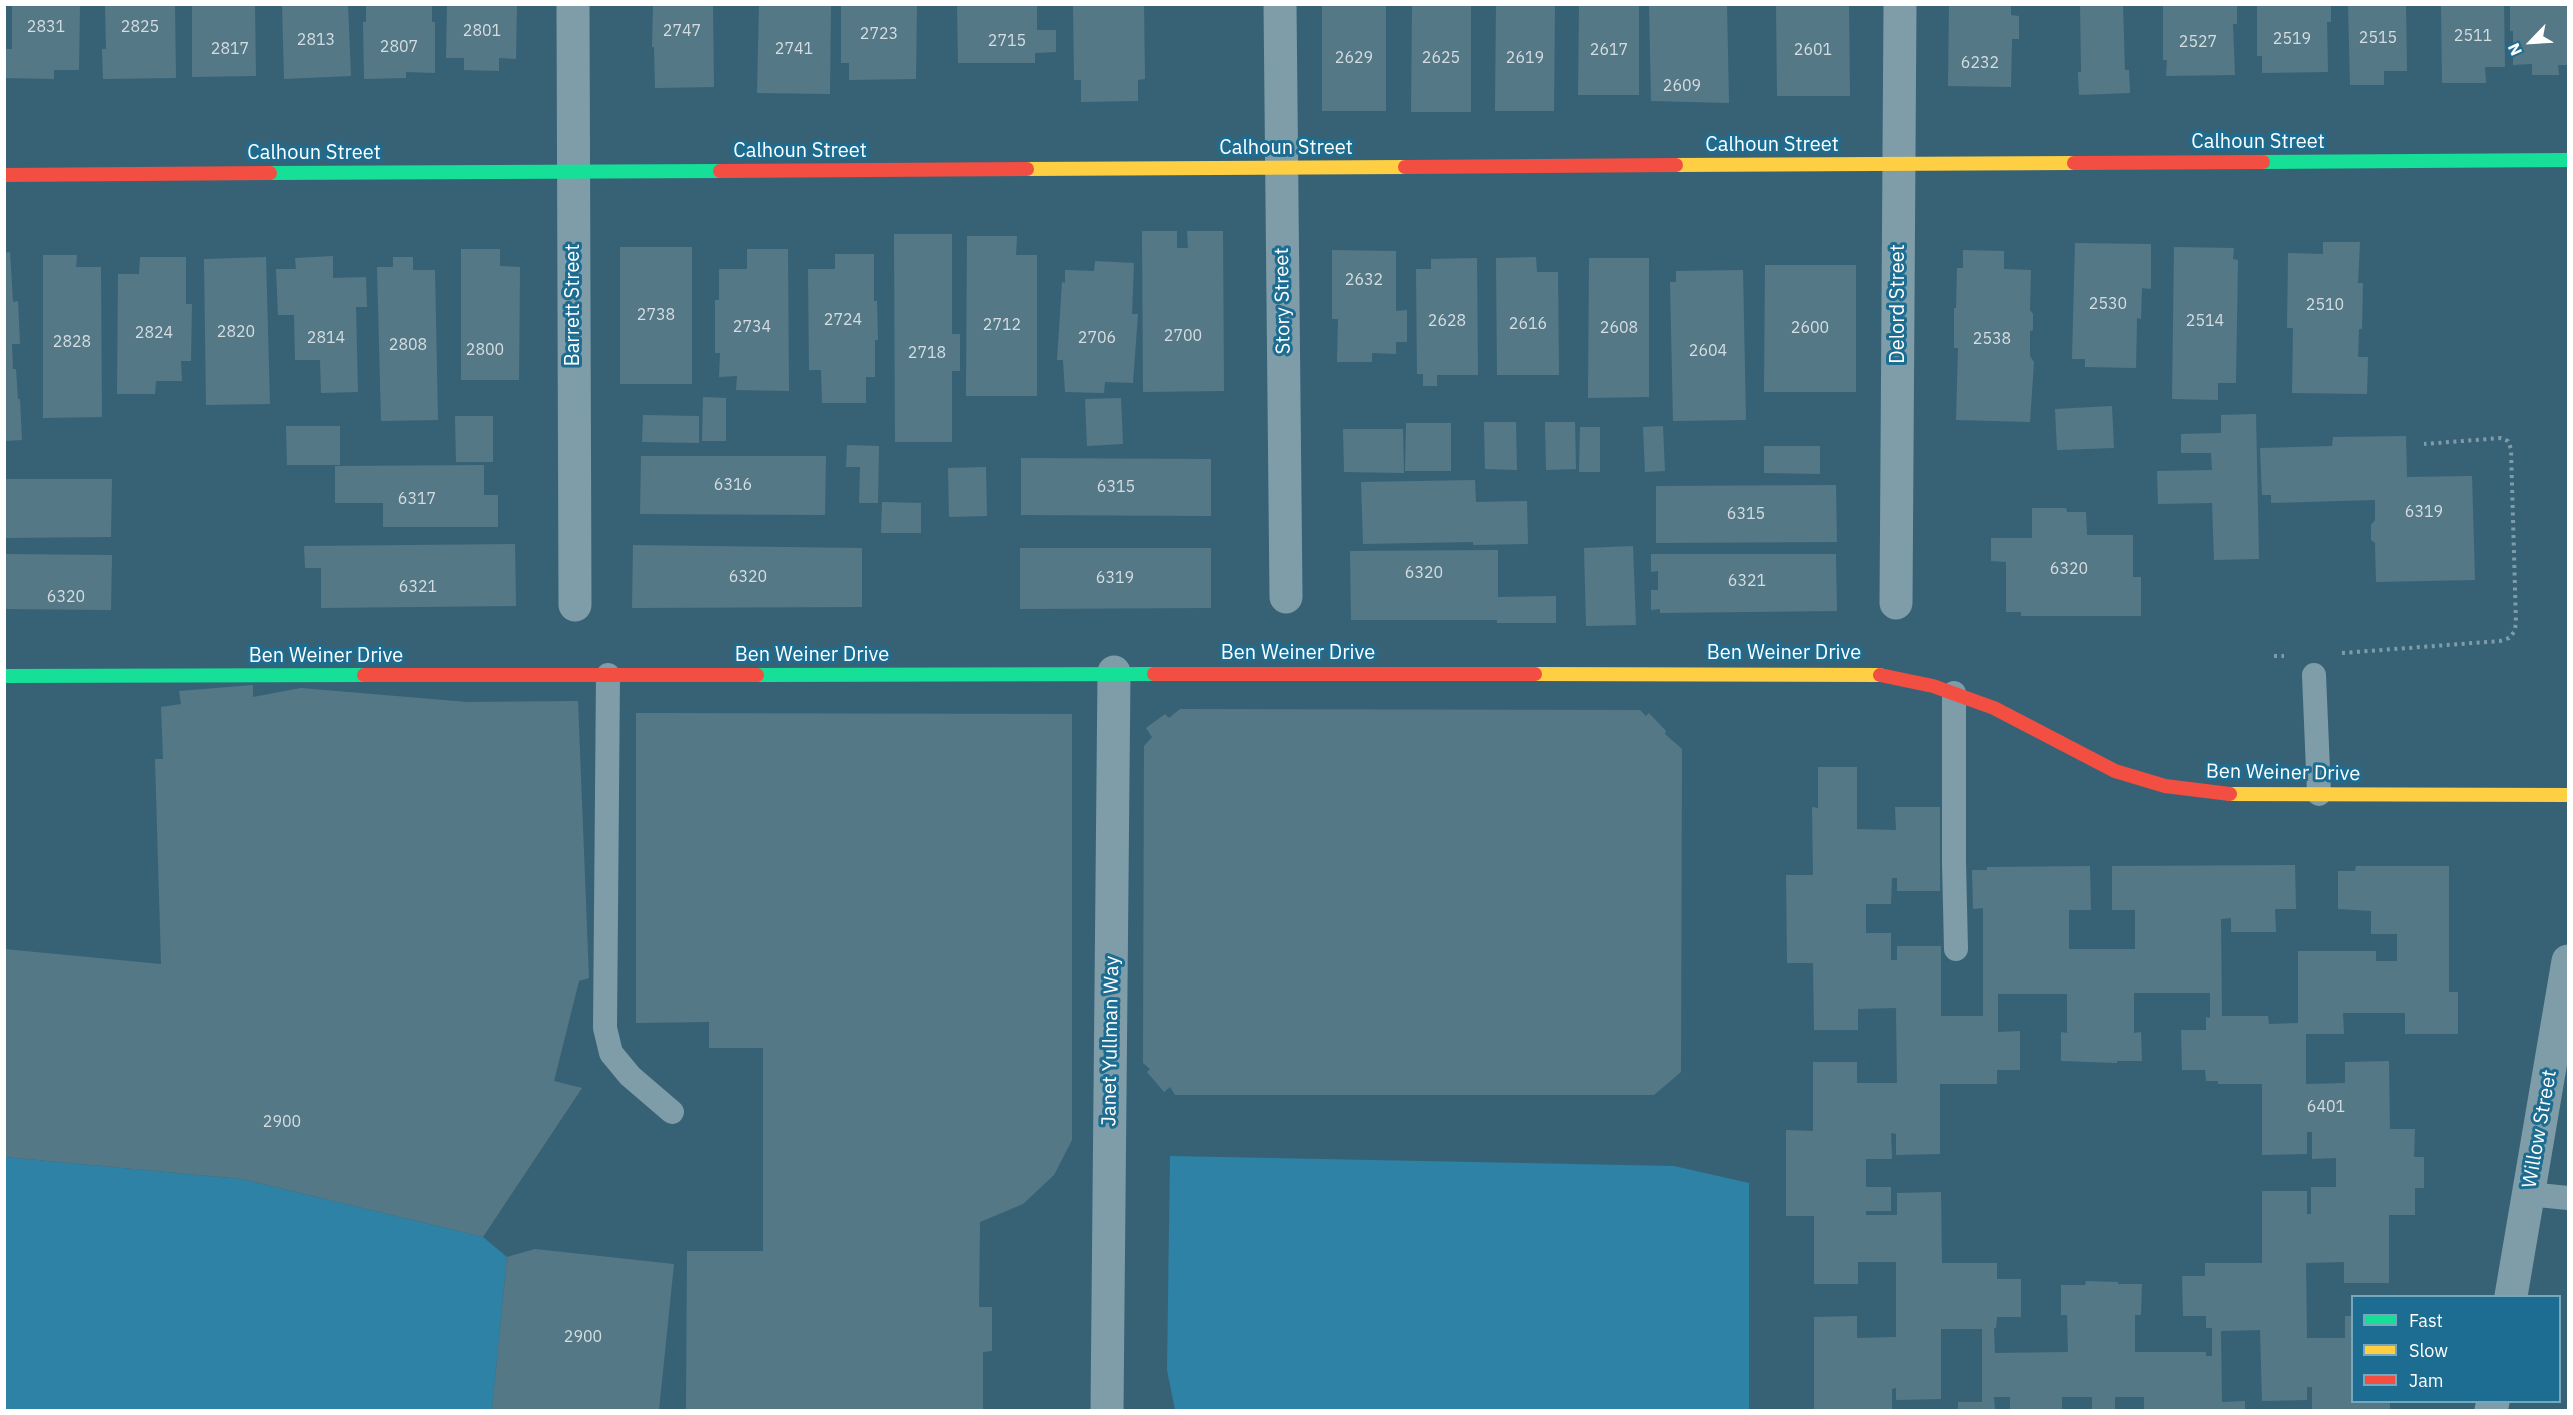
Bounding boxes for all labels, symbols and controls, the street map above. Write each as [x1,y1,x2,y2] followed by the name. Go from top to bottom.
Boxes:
[2501,12,2561,72] north arrow
[27,17,65,37] house number: 2831
[121,17,159,37] house number: 2825
[463,21,501,41] house number: 2801
[663,21,701,41] house number: 2747
[860,24,898,44] house number: 2723
[2454,26,2492,46] house number: 2511
[2359,28,2397,48] house number: 2515
[2273,29,2311,49] house number: 2519
[297,30,335,50] house number: 2813
[988,31,1026,51] house number: 2715
[2179,32,2217,52] house number: 2527
[380,37,418,57] house number: 2807
[211,39,249,59] house number: 2817
[775,39,813,59] house number: 2741
[1590,40,1628,60] house number: 2617
[1794,40,1832,60] house number: 2601
[2503,40,2526,59] text: N
[1335,48,1373,68] house number: 2629
[1422,48,1460,68] house number: 2625
[1506,48,1544,68] house number: 2619
[1961,53,1999,73] house number: 6232
[1663,76,1701,96] house number: 2609
[2191,130,2325,154] street label: Calhoun Street
[1705,133,1839,157] street label: Calhoun Street
[1219,136,1353,160] street label: Calhoun Street
[733,139,867,163] street label: Calhoun Street
[247,141,381,165] street label: Calhoun Street
[561,244,585,366] street label: Barrett Street
[1886,244,1910,364] street label: Delord Street
[1270,247,1296,355] street label: Story Street
[1345,270,1383,290] house number: 2632
[2089,294,2127,314] house number: 2530
[2306,295,2344,315] house number: 2510
[637,305,675,325] house number: 2738
[824,310,862,330] house number: 2724
[1428,311,1466,331] house number: 2628
[2186,311,2224,331] house number: 2514
[1509,314,1547,334] house number: 2616
[983,315,1021,335] house number: 2712
[733,317,771,337] house number: 2734
[1600,318,1638,338] house number: 2608
[1791,318,1829,338] house number: 2600
[217,322,255,342] house number: 2820
[135,323,173,343] house number: 2824
[1164,326,1202,346] house number: 2700
[307,328,345,348] house number: 2814
[1078,328,1116,348] house number: 2706
[1973,329,2011,349] house number: 2538
[53,332,91,352] house number: 2828
[389,335,427,355] house number: 2808
[466,340,504,360] house number: 2800
[1689,341,1727,361] house number: 2604
[908,343,946,363] house number: 2718
[714,475,752,495] house number: 6316
[1097,477,1135,497] house number: 6315
[398,489,436,509] house number: 6317
[2405,502,2443,522] house number: 6319
[1727,504,1765,524] house number: 6315
[2050,559,2088,579] house number: 6320
[1405,563,1443,583] house number: 6320
[729,567,767,587] house number: 6320
[1096,568,1134,588] house number: 6319
[1728,571,1766,591] house number: 6321
[399,577,437,597] house number: 6321
[47,587,85,607] house number: 6320
[1221,641,1375,665] street label: Ben Weiner Drive
[1707,641,1861,665] street label: Ben Weiner Drive
[735,643,889,667] street label: Ben Weiner Drive
[249,644,403,668] street label: Ben Weiner Drive
[2206,760,2360,786] street label: Ben Weiner Drive
[1098,955,1124,1127] street label: Janet Yullman Way
[2518,1068,2562,1190] street label: Willow Street
[2307,1097,2345,1117] house number: 6401
[263,1112,301,1132] house number: 2900
[2351,1295,2561,1403] legend
[2409,1309,2443,1332] text: Fast
[564,1327,602,1347] house number: 2900
[2409,1339,2448,1362] text: Slow
[2409,1369,2444,1392] text: Jam

